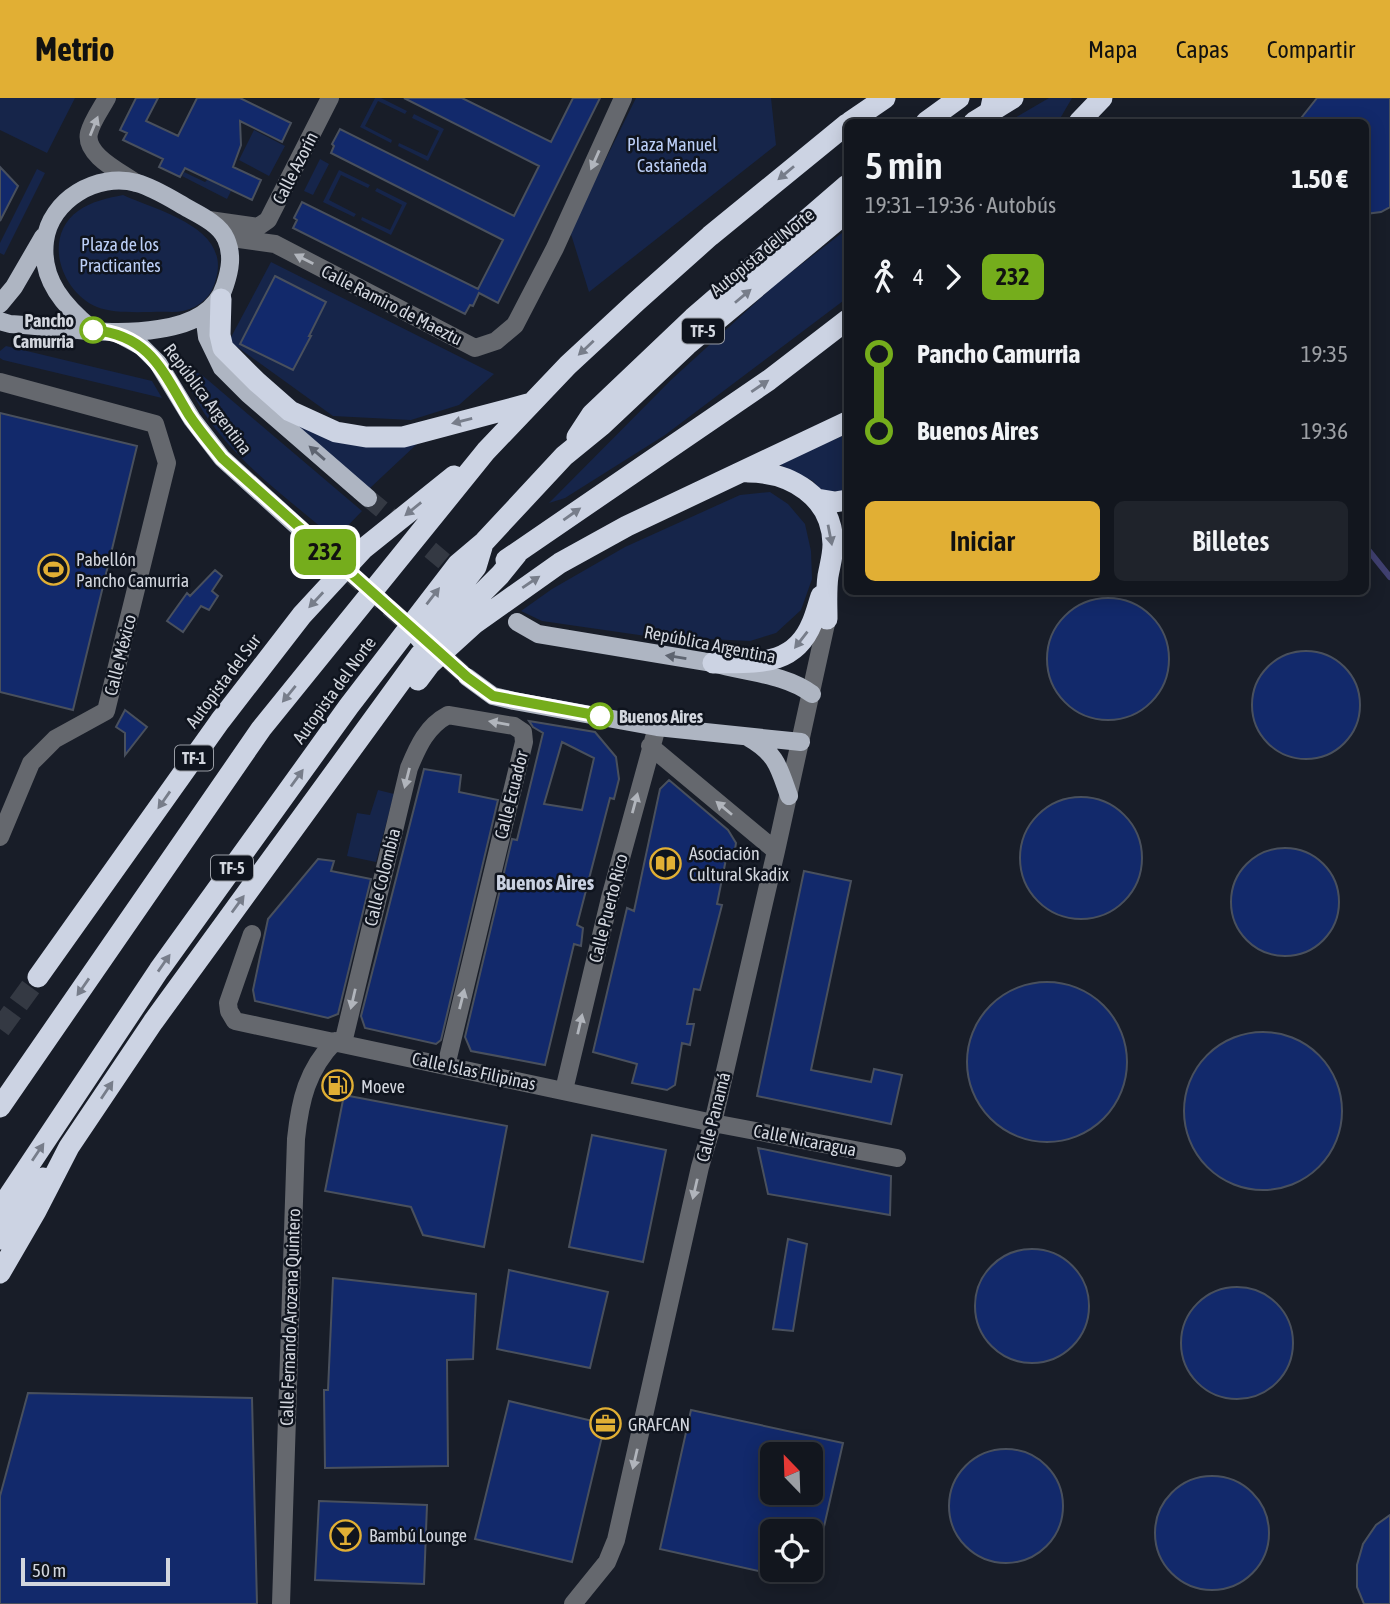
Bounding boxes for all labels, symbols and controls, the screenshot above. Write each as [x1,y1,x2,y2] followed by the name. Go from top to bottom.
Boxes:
[35,30,114,68] text: Metrio
[1088,36,1138,63] text: Mapa
[1176,36,1229,63] text: Capas
[1267,36,1355,63] text: Compartir
[88,115,99,136] one-way arrow
[268,128,322,208] street label: Calle Azorín
[627,134,717,176] park label: Plaza Manuel Castañeda
[865,144,943,187] text: 5 min
[589,150,601,170] one-way arrow
[1291,164,1348,194] text: 1.50 €
[777,165,794,180] one-way arrow
[865,192,1056,218] text: 19:31 – 19:36 · Autobús
[706,204,818,300] street label: Autopista del Norte
[79,234,161,276] park label: Plaza de los Practicantes
[293,253,313,265] one-way arrow
[865,258,903,296] icon: walk
[934,258,972,296] icon: forward
[318,260,466,350] street label: Calle Ramiro de Maeztu
[996,263,1030,290] text: 232
[913,264,924,290] text: 4
[734,288,752,304] one-way arrow
[13,310,74,352] place label: Pancho Camurria
[80,317,106,343] marker: Pancho Camurria
[682,318,724,344] road number: TF-5
[159,339,257,459] street label: República Argentina
[917,339,1080,369] text: Pancho Camurria
[578,340,595,356] one-way arrow
[1301,341,1348,367] text: 19:35
[751,379,769,393] one-way arrow
[451,416,473,427] one-way arrow
[917,416,1039,446] text: Buenos Aires
[1301,418,1348,444] text: 19:36
[308,446,325,461] one-way arrow
[405,501,423,516] one-way arrow
[865,501,1100,581] button: Iniciar
[1114,501,1348,581] button: Billetes
[563,507,581,521] one-way arrow
[825,524,836,546] one-way arrow
[285,529,365,575] line badge: 232
[308,538,342,565] text: 232
[76,549,189,591] place label: Pabellón Pancho Camurria
[36,552,70,586] sports icon: Pabellón Pancho Camurria
[522,575,540,589] one-way arrow
[425,587,440,605] one-way arrow
[309,591,325,608] one-way arrow
[100,612,140,698] street label: Calle México
[642,621,778,667] street label: República Argentina
[181,630,265,732] street label: Autopista del Sur
[793,630,808,648] one-way arrow
[288,632,380,748] street label: Autopista del Norte
[665,651,687,662] one-way arrow
[282,686,297,703] one-way arrow
[587,703,613,729] marker: Buenos Aires
[619,706,704,727] place label: Buenos Aires
[488,717,510,728] one-way arrow
[175,746,213,771] road number: TF-1
[490,748,532,841] street label: Calle Ecuador
[401,767,412,789] one-way arrow
[290,769,304,788] one-way arrow
[157,791,171,809] one-way arrow
[630,792,641,814] one-way arrow
[715,800,733,815] one-way arrow
[360,826,404,928] street label: Calle Colombia
[689,843,789,885] place label: Asociación Cultural Skadix
[649,846,683,880] library icon: Asociación Cultural Skadix
[584,851,632,965] street label: Calle Puerto Rico
[211,856,253,880] road number: TF-5
[496,870,595,894] district label: Buenos Aires
[231,895,245,913] one-way arrow
[157,954,171,972] one-way arrow
[76,978,90,996] one-way arrow
[347,988,358,1010] one-way arrow
[457,988,468,1010] one-way arrow
[575,1013,586,1035] one-way arrow
[410,1048,538,1094] street label: Calle Islas Filipinas
[321,1069,355,1103] fuel station icon: Moeve
[692,1070,734,1164] street label: Calle Panamá
[361,1076,405,1097] place label: Moeve
[101,1080,114,1100] one-way arrow
[752,1120,858,1160] street label: Calle Nicaragua
[31,1143,45,1161] one-way arrow
[689,1178,700,1200] one-way arrow
[276,1208,304,1426] street label: Calle Fernando Arozena Quintero
[588,1407,622,1441] office icon: GRAFCAN
[628,1414,690,1435] place label: GRAFCAN
[760,1442,822,1505] north arrow
[760,1442,823,1582] map controls
[629,1448,640,1470] one-way arrow
[329,1518,363,1552] bar icon: Bambú Lounge
[760,1519,823,1582] button: locate
[369,1525,467,1546] place label: Bambú Lounge
[21,1555,170,1587] scale bar
[32,1559,66,1581] text: 50 m

